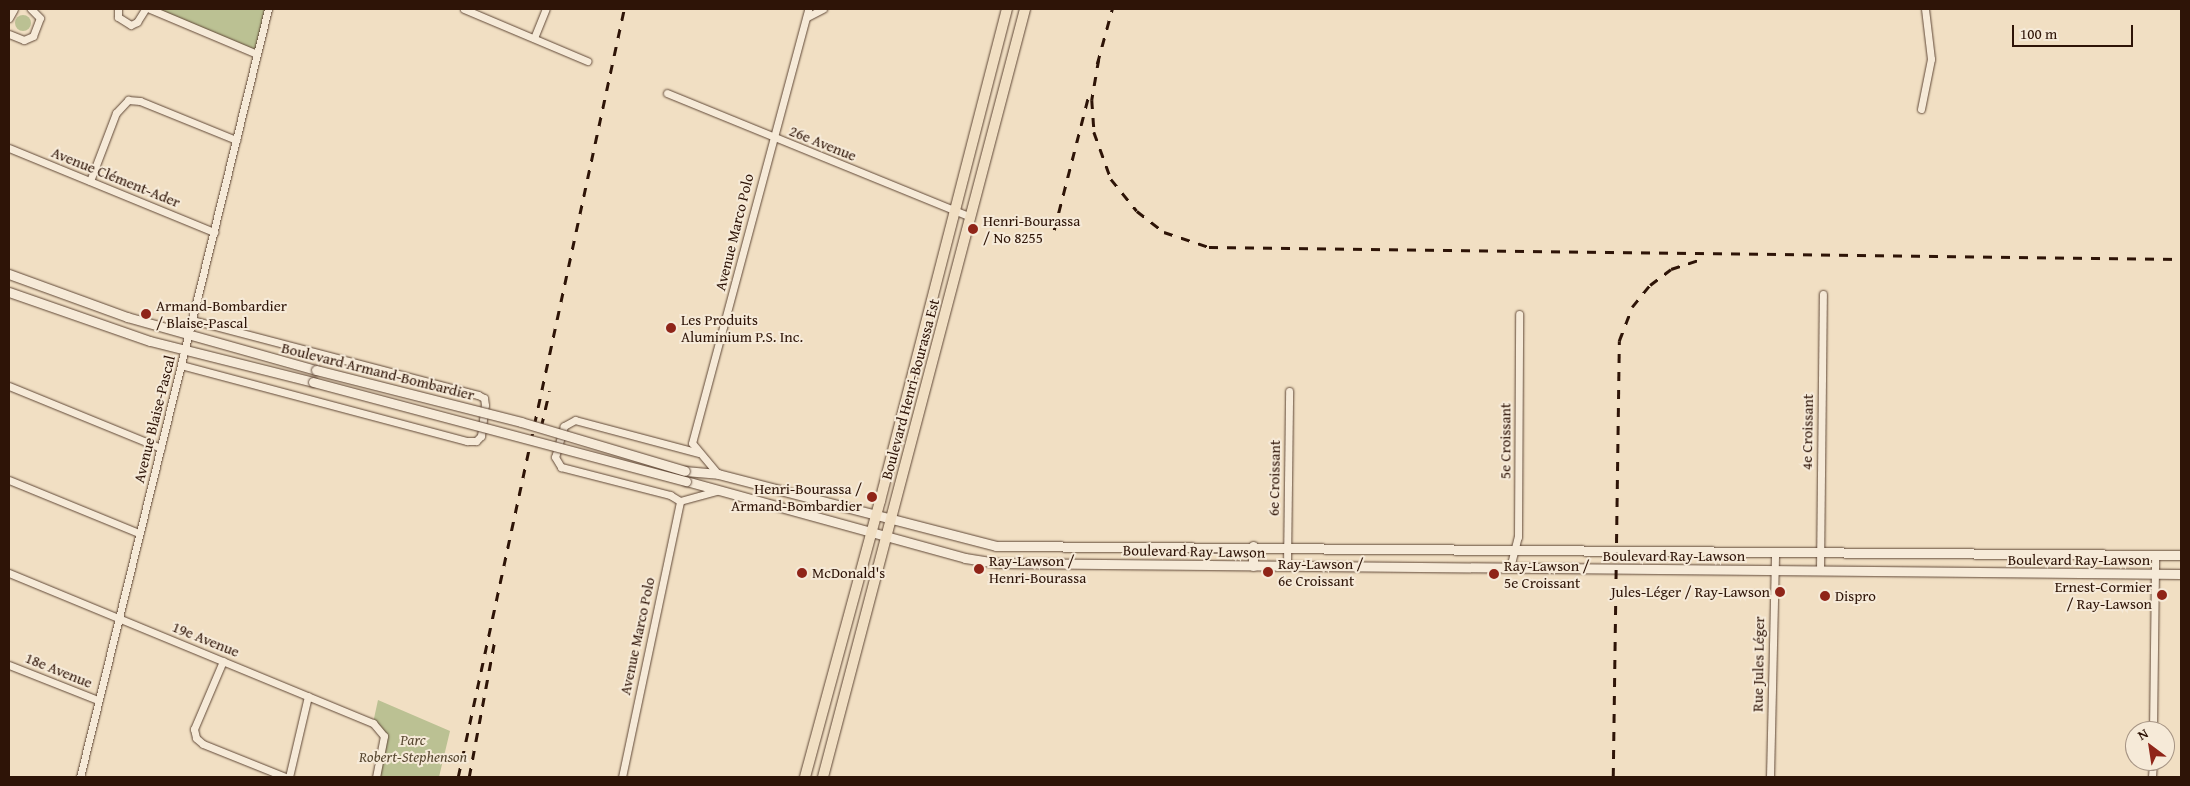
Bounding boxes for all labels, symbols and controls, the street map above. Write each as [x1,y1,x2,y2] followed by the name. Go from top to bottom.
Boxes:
[2015,15,2136,47] scale bar
[2020,23,2057,44] text: 100 m
[787,121,859,165] street label: 26e Avenue
[49,143,183,211] street label: Avenue Clément-Ader
[711,172,757,292] street label: Avenue Marco Polo
[983,211,1080,246] place label: Henri-Bourassa / No 8255
[967,223,979,235] marker: Henri-Bourassa / No 8255
[156,296,287,331] place label: Armand-Bombardier / Blaise-Pascal
[877,297,943,481] street label: Boulevard Henri-Bourassa Est
[140,308,152,320] marker: Armand-Bombardier / Blaise-Pascal
[681,310,803,345] place label: Les Produits Aluminium P.S. Inc.
[665,322,677,334] marker: Les Produits Aluminium P.S. Inc.
[280,338,476,404] street label: Boulevard Armand-Bombardier
[129,353,179,485] street label: Avenue Blaise-Pascal
[1797,394,1817,470] street label: 4e Croissant
[1496,403,1514,479] street label: 5e Croissant
[1264,440,1284,516] street label: 6e Croissant
[731,479,862,514] place label: Henri-Bourassa / Armand-Bombardier
[866,491,878,503] marker: Henri-Bourassa / Armand-Bombardier
[1123,541,1265,561] street label: Boulevard Ray-Lawson
[1603,547,1745,565] street label: Boulevard Ray-Lawson
[989,551,1086,586] place label: Ray-Lawson / Henri-Bourassa
[2008,551,2150,569] street label: Boulevard Ray-Lawson
[1278,554,1364,589] place label: Ray-Lawson / 6e Croissant
[1504,556,1590,591] place label: Ray-Lawson / 5e Croissant
[973,563,985,575] marker: Ray-Lawson / Henri-Bourassa
[812,564,885,582] place label: McDonald's
[1262,566,1274,578] marker: Ray-Lawson / 6e Croissant
[796,567,808,579] marker: McDonald's
[1488,568,1500,580] marker: Ray-Lawson / 5e Croissant
[616,575,658,697] street label: Avenue Marco Polo
[2055,577,2152,612] place label: Ernest-Cormier / Ray-Lawson
[1611,583,1770,601] place label: Jules-Léger / Ray-Lawson
[1774,586,1786,598] marker: Jules-Léger / Ray-Lawson
[1835,587,1876,605] place label: Dispro
[2156,589,2168,601] marker: Ernest-Cormier / Ray-Lawson
[1819,590,1831,602] marker: Dispro
[1748,616,1768,712] street label: Rue Jules Léger
[170,617,242,661] street label: 19e Avenue
[23,648,95,692] street label: 18e Avenue
[2125,721,2175,771] north arrow
[2134,723,2152,745] text: N
[359,730,467,765] park label: Parc Robert-Stephenson

